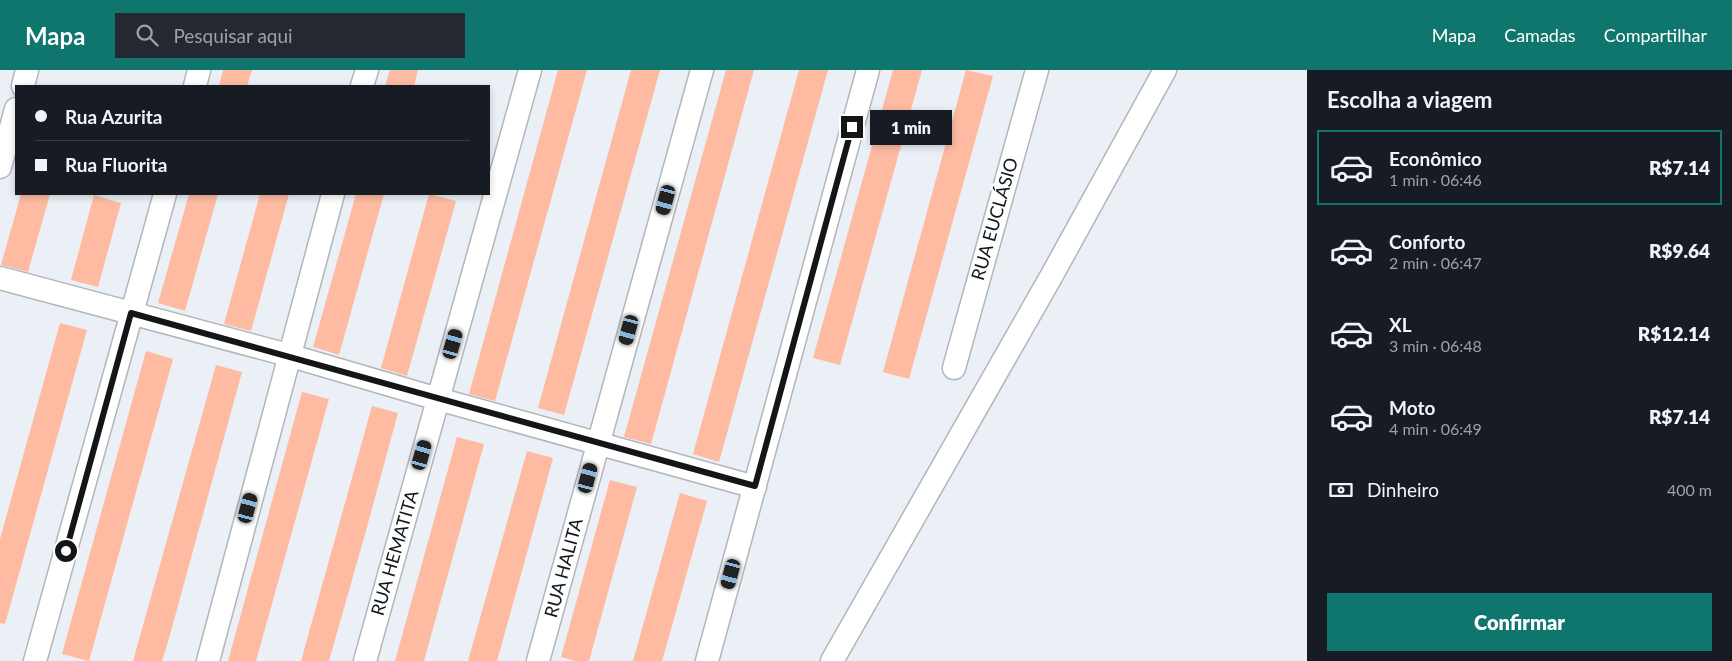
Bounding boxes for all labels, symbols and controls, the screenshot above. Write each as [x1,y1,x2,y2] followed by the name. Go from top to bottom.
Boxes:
[115,13,465,58] search box
[25,21,85,50] text: Mapa
[133,21,161,49] icon: search
[173,24,293,47] text: Pesquisar aqui
[1432,24,1476,46] text: Mapa
[1504,24,1576,46] text: Camadas
[1604,24,1707,46] text: Compartilhar
[1327,86,1493,113] text: Escolha a viagem
[65,105,162,128] text: Rua Azurita
[870,110,952,144] callout: 1 min
[841,116,863,138] route end
[891,118,931,137] text: 1 min
[1329,145,1374,190] icon: car
[1389,147,1482,170] text: Econômico
[65,153,167,176] text: Rua Fluorita
[966,155,1022,283] street label: RUA EUCLÁSIO
[1649,156,1710,179] text: R$7.14
[1389,170,1482,189] text: 1 min · 06:46
[654,184,677,216] car
[1329,228,1374,273] icon: car
[1389,230,1465,253] text: Conforto
[1649,239,1710,262] text: R$9.64
[1389,253,1482,272] text: 2 min · 06:47
[1329,311,1374,356] icon: car
[1389,313,1412,336] text: XL
[617,314,640,346] car
[1638,322,1710,345] text: R$12.14
[441,328,464,360] car
[1389,336,1482,355] text: 3 min · 06:48
[1329,394,1374,439] icon: car
[1389,396,1435,419] text: Moto
[1649,405,1710,428] text: R$7.14
[1389,419,1482,438] text: 4 min · 06:49
[410,439,433,471] car
[576,462,599,494] car
[1327,476,1355,504] icon: cash
[1367,478,1439,501] text: Dinheiro
[1667,480,1712,499] text: 400 m
[366,487,423,618] street label: RUA HEMATITA
[236,492,259,524] car
[539,515,587,620] street label: RUA HALITA
[55,540,77,562] route start
[719,558,742,590] car
[1327,593,1712,651] button: Confirmar

